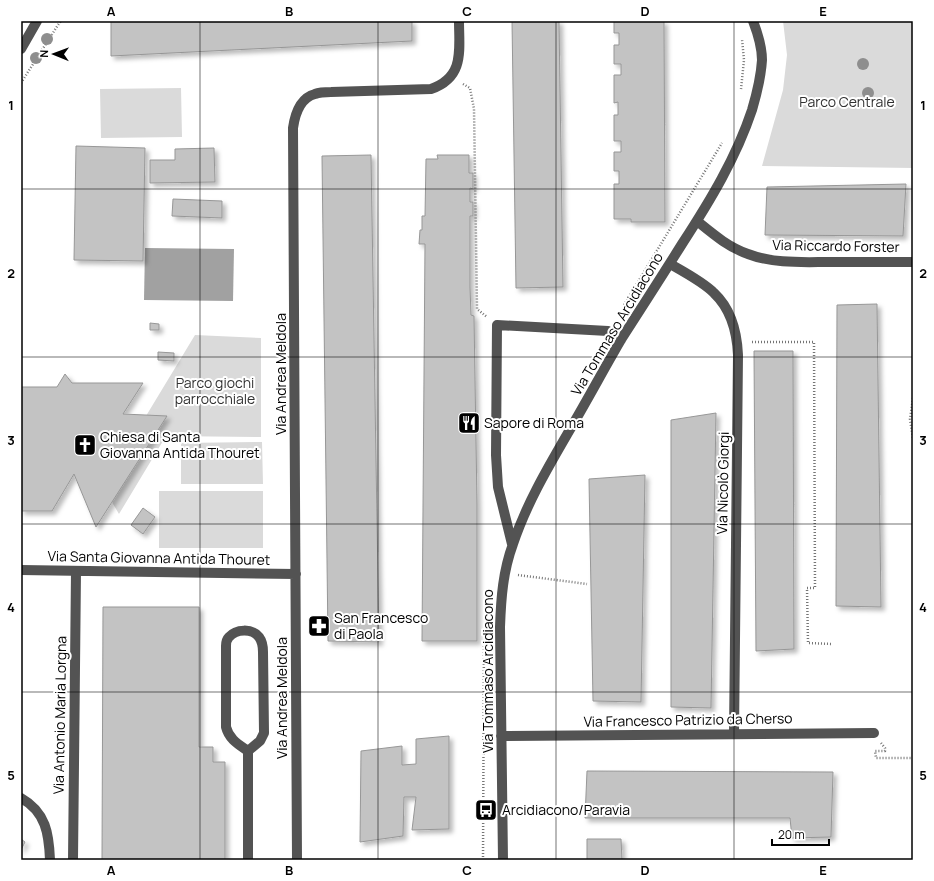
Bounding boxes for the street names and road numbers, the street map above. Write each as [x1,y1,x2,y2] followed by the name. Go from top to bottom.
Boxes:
[772,235,900,256] street label: Via Riccardo Forster
[566,249,667,399] street label: Via Tommaso Arcidiacono
[271,313,290,435] street label: Via Andrea Meldola
[712,431,733,535] street label: Via Nicolò Giorgi
[48,546,271,569] street label: Via Santa Giovanna Antida Thouret
[478,589,497,753] street label: Via Tommaso Arcidiacono
[49,636,70,794] street label: Via Antonio Maria Lorgna
[272,637,291,759] street label: Via Andrea Meldola
[583,708,793,731] street label: Via Francesco Patrizio da Cherso

